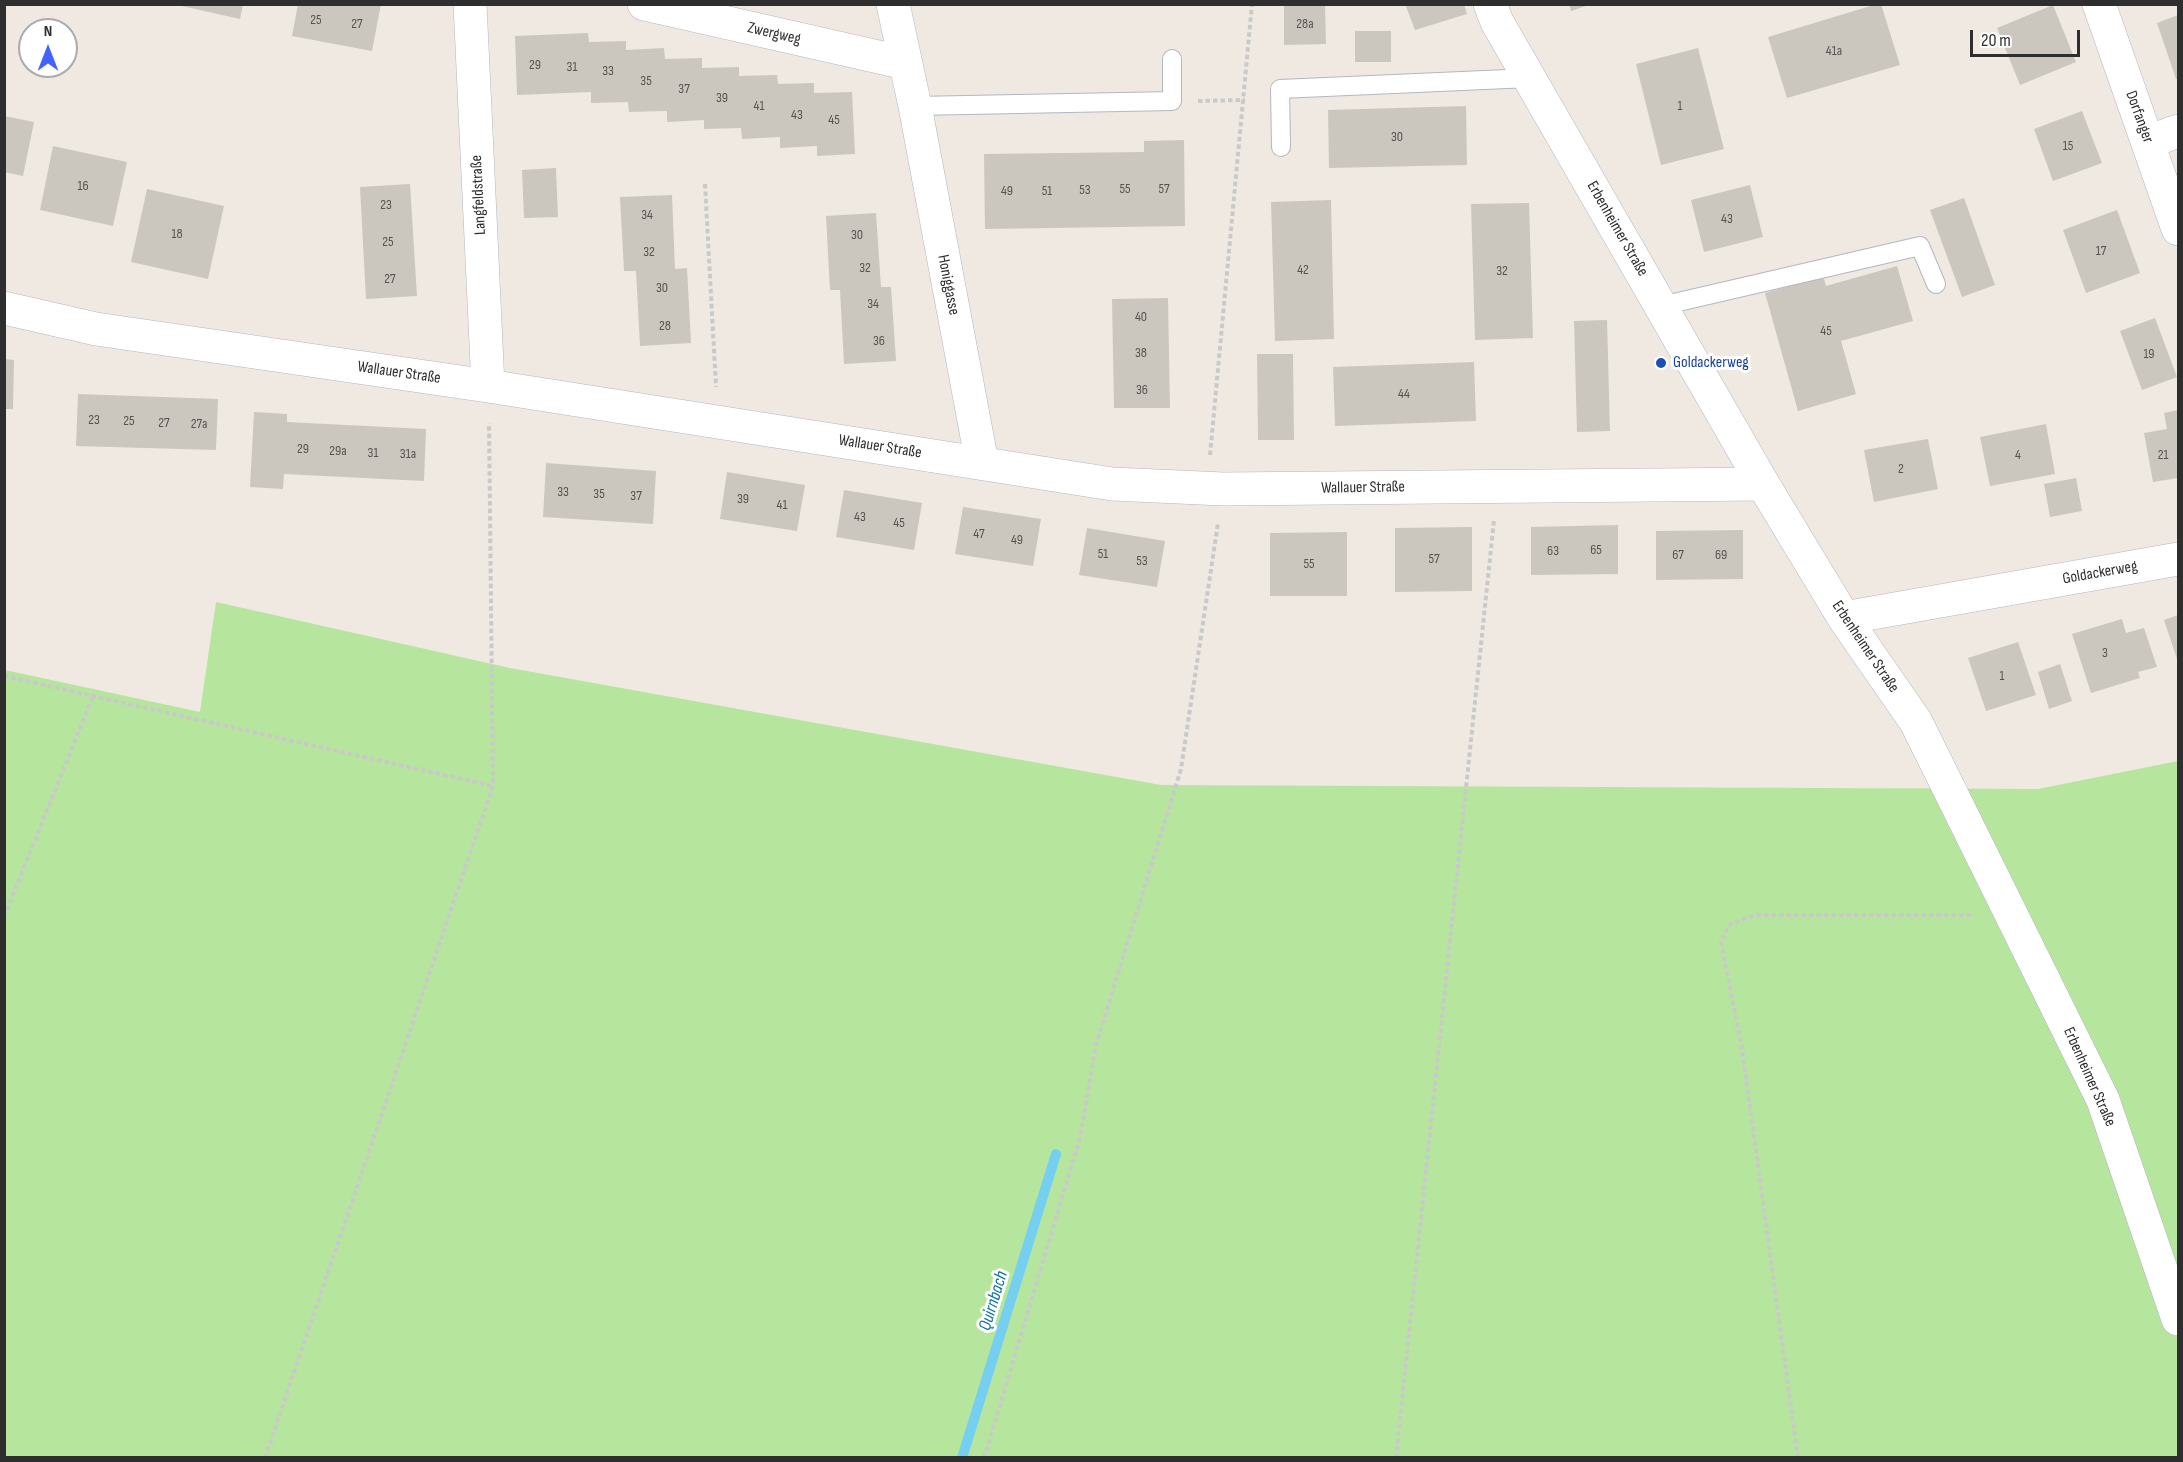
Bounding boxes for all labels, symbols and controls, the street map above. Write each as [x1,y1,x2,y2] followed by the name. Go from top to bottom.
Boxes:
[310,12,322,28] house number: 25
[351,16,363,32] house number: 27
[1296,16,1314,32] house number: 28a
[18,18,78,78] north arrow
[1973,18,2082,56] scale bar
[746,19,802,49] street label: Zwergweg
[44,22,52,41] text: N
[1981,30,2011,51] text: 20 m
[1826,43,1842,59] house number: 41a
[529,57,541,73] house number: 29
[567,59,577,75] house number: 31
[602,63,614,79] house number: 33
[640,73,652,89] house number: 35
[678,81,690,97] house number: 37
[2121,88,2157,146] street label: Dorfanger
[716,90,728,106] house number: 39
[754,98,764,114] house number: 41
[1678,98,1682,114] house number: 1
[791,107,803,123] house number: 43
[828,112,840,128] house number: 45
[1391,129,1403,145] house number: 30
[2063,138,2073,154] house number: 15
[467,155,491,235] street label: Langfeldstraße
[77,178,89,194] house number: 16
[1582,178,1652,280] street label: Erbenheimer Straße
[1119,181,1131,197] house number: 55
[1158,181,1170,197] house number: 57
[1079,182,1091,198] house number: 53
[1001,183,1013,199] house number: 49
[1042,183,1052,199] house number: 51
[380,197,392,213] house number: 23
[641,207,653,223] house number: 34
[1721,211,1733,227] house number: 43
[171,226,183,242] house number: 18
[851,227,863,243] house number: 30
[382,234,394,250] house number: 25
[2096,243,2106,259] house number: 17
[643,244,655,260] house number: 32
[933,253,963,317] street label: Honiggasse
[859,260,871,276] house number: 32
[1297,262,1309,278] house number: 42
[1496,263,1508,279] house number: 32
[384,271,396,287] house number: 27
[656,280,668,296] house number: 30
[867,296,879,312] house number: 34
[1135,309,1147,325] house number: 40
[659,318,671,334] house number: 28
[1820,323,1832,339] house number: 45
[873,333,885,349] house number: 36
[1135,345,1147,361] house number: 38
[2143,346,2155,362] house number: 19
[1673,353,1749,373] place label: Goldackerweg
[1654,356,1668,370] marker: Goldackerweg
[356,358,442,388] street label: Wallauer Straße
[1136,382,1148,398] house number: 36
[1398,386,1410,402] house number: 44
[88,412,100,428] house number: 23
[123,413,135,429] house number: 25
[158,415,170,431] house number: 27
[191,416,207,432] house number: 27a
[837,431,923,463] street label: Wallauer Straße
[297,441,309,457] house number: 29
[329,443,347,459] house number: 29a
[368,445,378,461] house number: 31
[400,446,416,462] house number: 31a
[2015,447,2021,463] house number: 4
[2158,447,2168,463] house number: 21
[1898,461,1904,477] house number: 2
[1321,478,1405,498] street label: Wallauer Straße
[557,484,569,500] house number: 33
[593,486,605,502] house number: 35
[630,488,642,504] house number: 37
[737,491,749,507] house number: 39
[777,497,787,513] house number: 41
[854,509,866,525] house number: 43
[893,515,905,531] house number: 45
[973,526,985,542] house number: 47
[1011,532,1023,548] house number: 49
[1590,542,1602,558] house number: 65
[1547,543,1559,559] house number: 63
[1098,546,1108,562] house number: 51
[1672,547,1684,563] house number: 67
[1715,547,1727,563] house number: 69
[1428,551,1440,567] house number: 57
[1136,553,1148,569] house number: 53
[1303,556,1315,572] house number: 55
[2061,557,2139,589] street label: Goldackerweg
[1827,597,1903,697] street label: Erbenheimer Straße
[2102,645,2108,661] house number: 3
[2000,668,2004,684] house number: 1
[2059,1024,2119,1130] street label: Erbenheimer Straße
[975,1269,1013,1333] water label: Quirnbach

